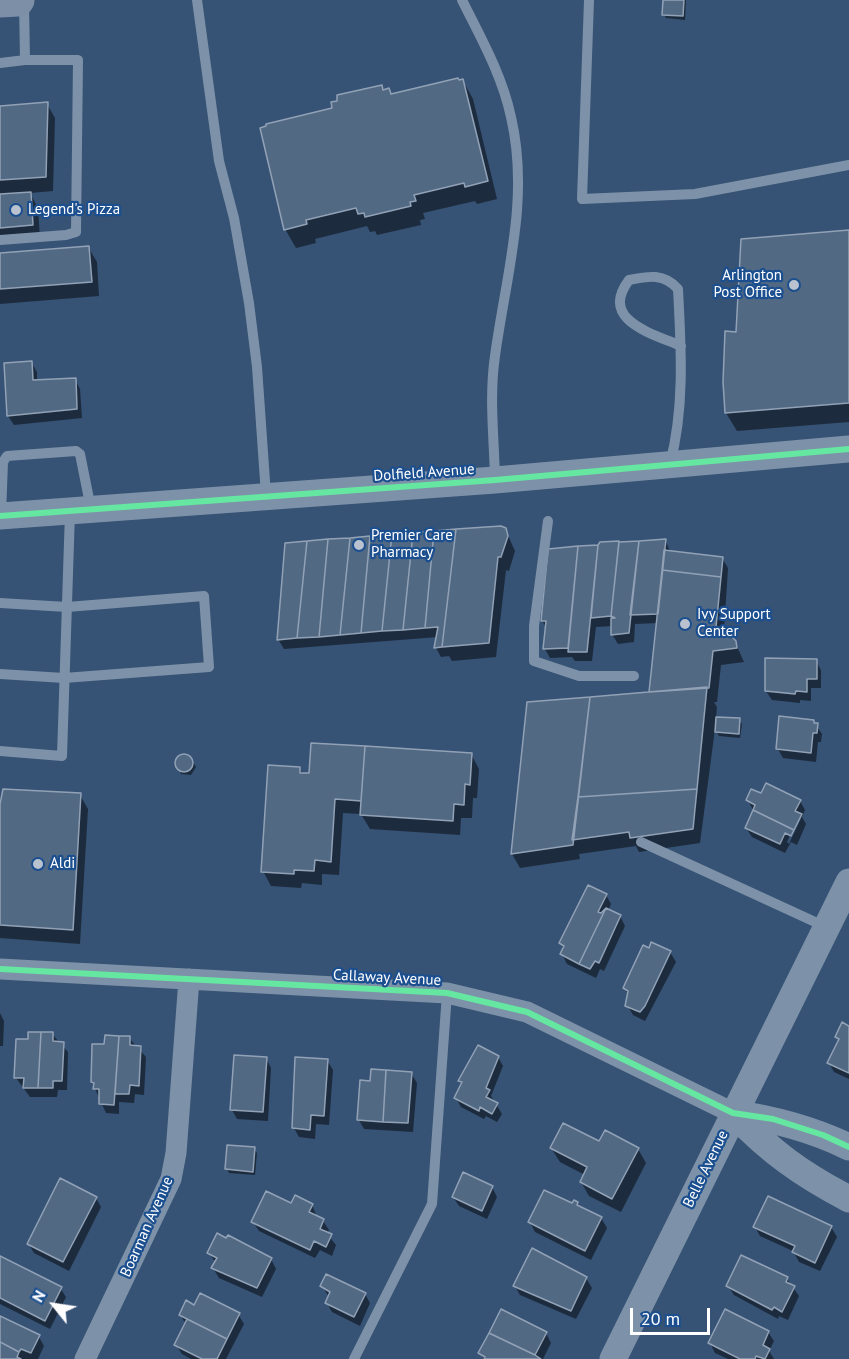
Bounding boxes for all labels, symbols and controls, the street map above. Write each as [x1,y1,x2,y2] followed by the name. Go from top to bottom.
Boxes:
[28,201,120,219] place label: Legend's Pizza
[9,203,23,217] marker: Legend's Pizza
[714,267,782,302] place label: Arlington Post Office
[787,278,801,292] marker: Arlington Post Office
[373,460,475,486] street label: Dolfield Avenue
[371,527,453,562] place label: Premier Care Pharmacy
[352,538,366,552] marker: Premier Care Pharmacy
[697,606,771,641] place label: Ivy Support Center
[678,617,692,631] marker: Ivy Support Center
[50,855,75,873] place label: Aldi
[31,857,45,871] marker: Aldi
[332,966,442,990] street label: Callaway Avenue
[680,1127,732,1211] street label: Belle Avenue
[117,1174,177,1280] street label: Boarman Avenue
[24,1275,84,1335] north arrow
[27,1286,50,1306] text: N
[633,1296,712,1334] scale bar
[641,1307,680,1330] text: 20 m

